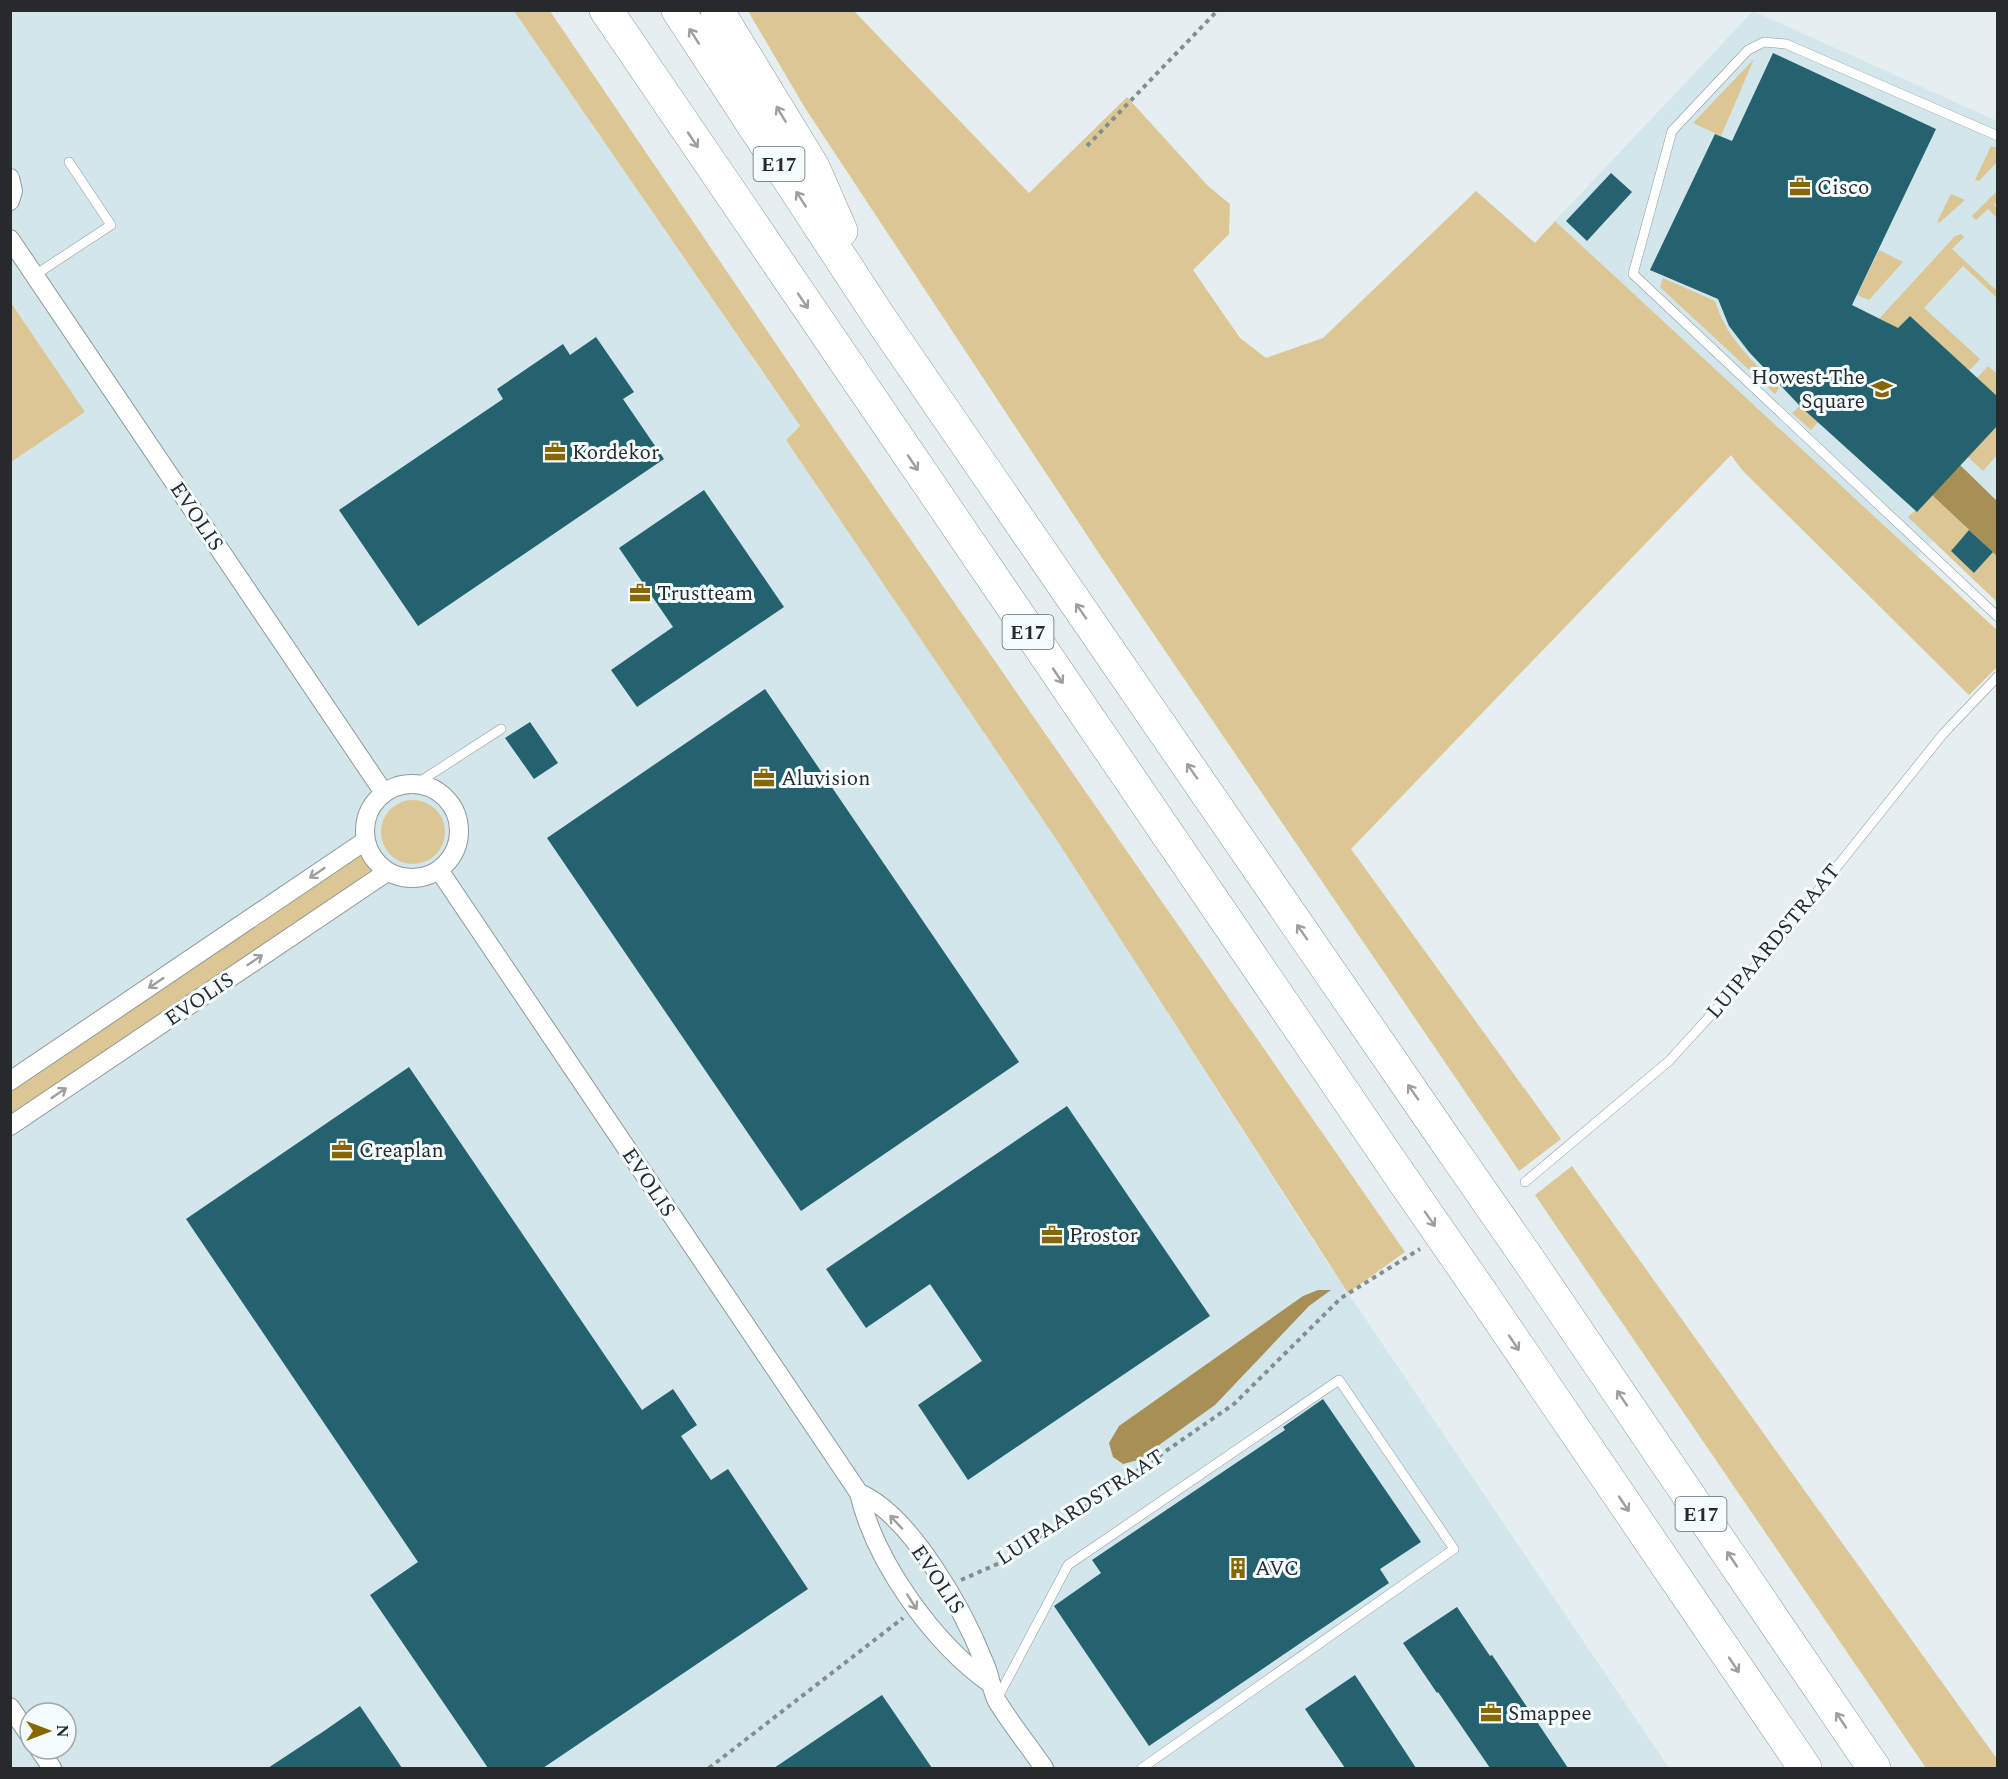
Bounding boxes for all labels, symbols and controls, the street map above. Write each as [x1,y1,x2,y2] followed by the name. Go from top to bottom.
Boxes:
[688,28,700,44] one-way arrow
[774,106,786,123] one-way arrow
[687,132,699,148] one-way arrow
[754,147,804,181] road number: E17
[1817,172,1869,204] place label: Cisco
[1788,175,1812,199] office icon: Cisco
[795,190,808,207] one-way arrow
[797,293,809,309] one-way arrow
[1751,362,1865,418] place label: Howest-The Square
[1870,377,1894,401] school or university icon: Howest-The Square
[572,437,659,469] place label: Kordekor
[543,440,567,464] office icon: Kordekor
[907,454,919,470] one-way arrow
[161,475,231,558] street label: EVOLIS
[657,578,753,610] place label: Trustteam
[628,581,652,605] office icon: Trustteam
[1075,603,1087,619] one-way arrow
[1002,615,1054,649] road number: E17
[1052,667,1064,683] one-way arrow
[781,763,870,795] place label: Aluvision
[1186,764,1198,780] one-way arrow
[752,766,776,790] office icon: Aluvision
[1699,857,1849,1026] street label: LUIPAARDSTRAAT
[309,867,326,879] one-way arrow
[1296,923,1309,940] one-way arrow
[247,954,263,966] one-way arrow
[158,965,241,1035] street label: EVOLIS
[148,977,164,989] one-way arrow
[1407,1085,1419,1101] one-way arrow
[50,1087,67,1099] one-way arrow
[359,1135,444,1167] place label: Creaplan
[330,1138,354,1162] office icon: Creaplan
[613,1141,683,1224] street label: EVOLIS
[1424,1210,1436,1227] one-way arrow
[1069,1220,1138,1252] place label: Prostor
[1040,1223,1064,1247] office icon: Prostor
[1508,1334,1520,1350] one-way arrow
[1616,1390,1628,1406] one-way arrow
[990,1441,1171,1574] street label: LUIPAARDSTRAAT
[1618,1495,1630,1511] one-way arrow
[1676,1497,1726,1531] road number: E17
[889,1515,903,1530] one-way arrow
[902,1538,972,1621] street label: EVOLIS
[1726,1551,1738,1568] one-way arrow
[1255,1553,1299,1585] place label: AVC
[1226,1556,1250,1580] building icon: AVC
[905,1593,918,1610] one-way arrow
[1728,1656,1740,1672] one-way arrow
[1508,1698,1592,1730] place label: Smappee
[18,1701,78,1761] north arrow
[1479,1701,1503,1725] office icon: Smappee
[1835,1712,1847,1729] one-way arrow
[50,1724,74,1738] text: N

